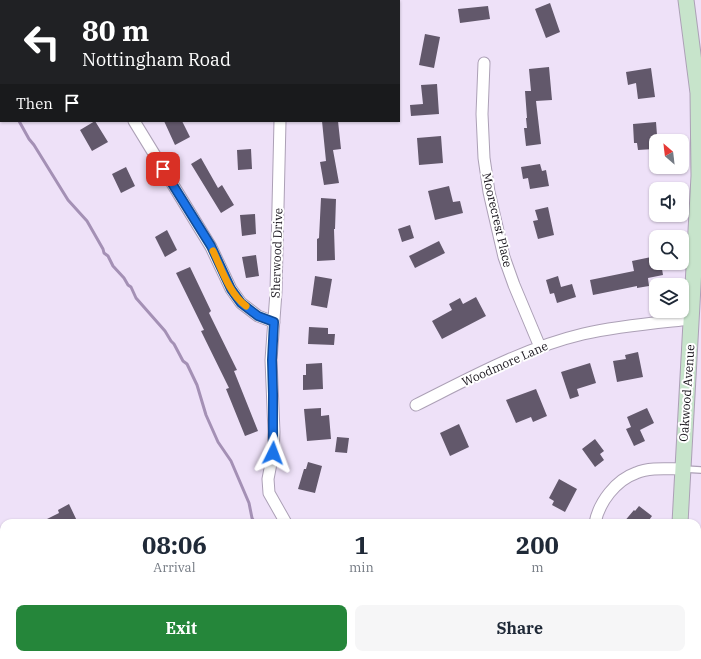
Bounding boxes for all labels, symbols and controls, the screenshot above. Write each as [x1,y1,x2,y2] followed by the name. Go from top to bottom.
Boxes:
[82,12,149,49] text: 80 m
[16,16,68,68] icon: left
[82,48,231,71] text: Nottingham Road
[61,92,83,114] icon: arrive
[16,94,53,113] text: Then
[649,134,689,174] north arrow
[649,134,689,318] map controls
[146,152,180,186] pin
[152,158,174,180] icon: arrive
[479,171,516,269] street label: Moorecrest Place
[649,182,689,222] button: sound
[267,208,286,298] street label: Sherwood Drive
[649,230,689,270] button: search
[649,278,689,318] button: layers
[459,338,550,389] street label: Woodmore Lane
[676,344,697,442] street label: Oakwood Avenue
[252,432,294,474] position arrow
[142,529,207,561] text: 08:06
[354,529,369,561] text: 1
[516,529,559,561] text: 200
[153,559,196,576] text: Arrival
[349,559,374,576] text: min
[531,559,544,576] text: m
[16,605,347,651] button: Exit
[355,605,685,651] button: Share

